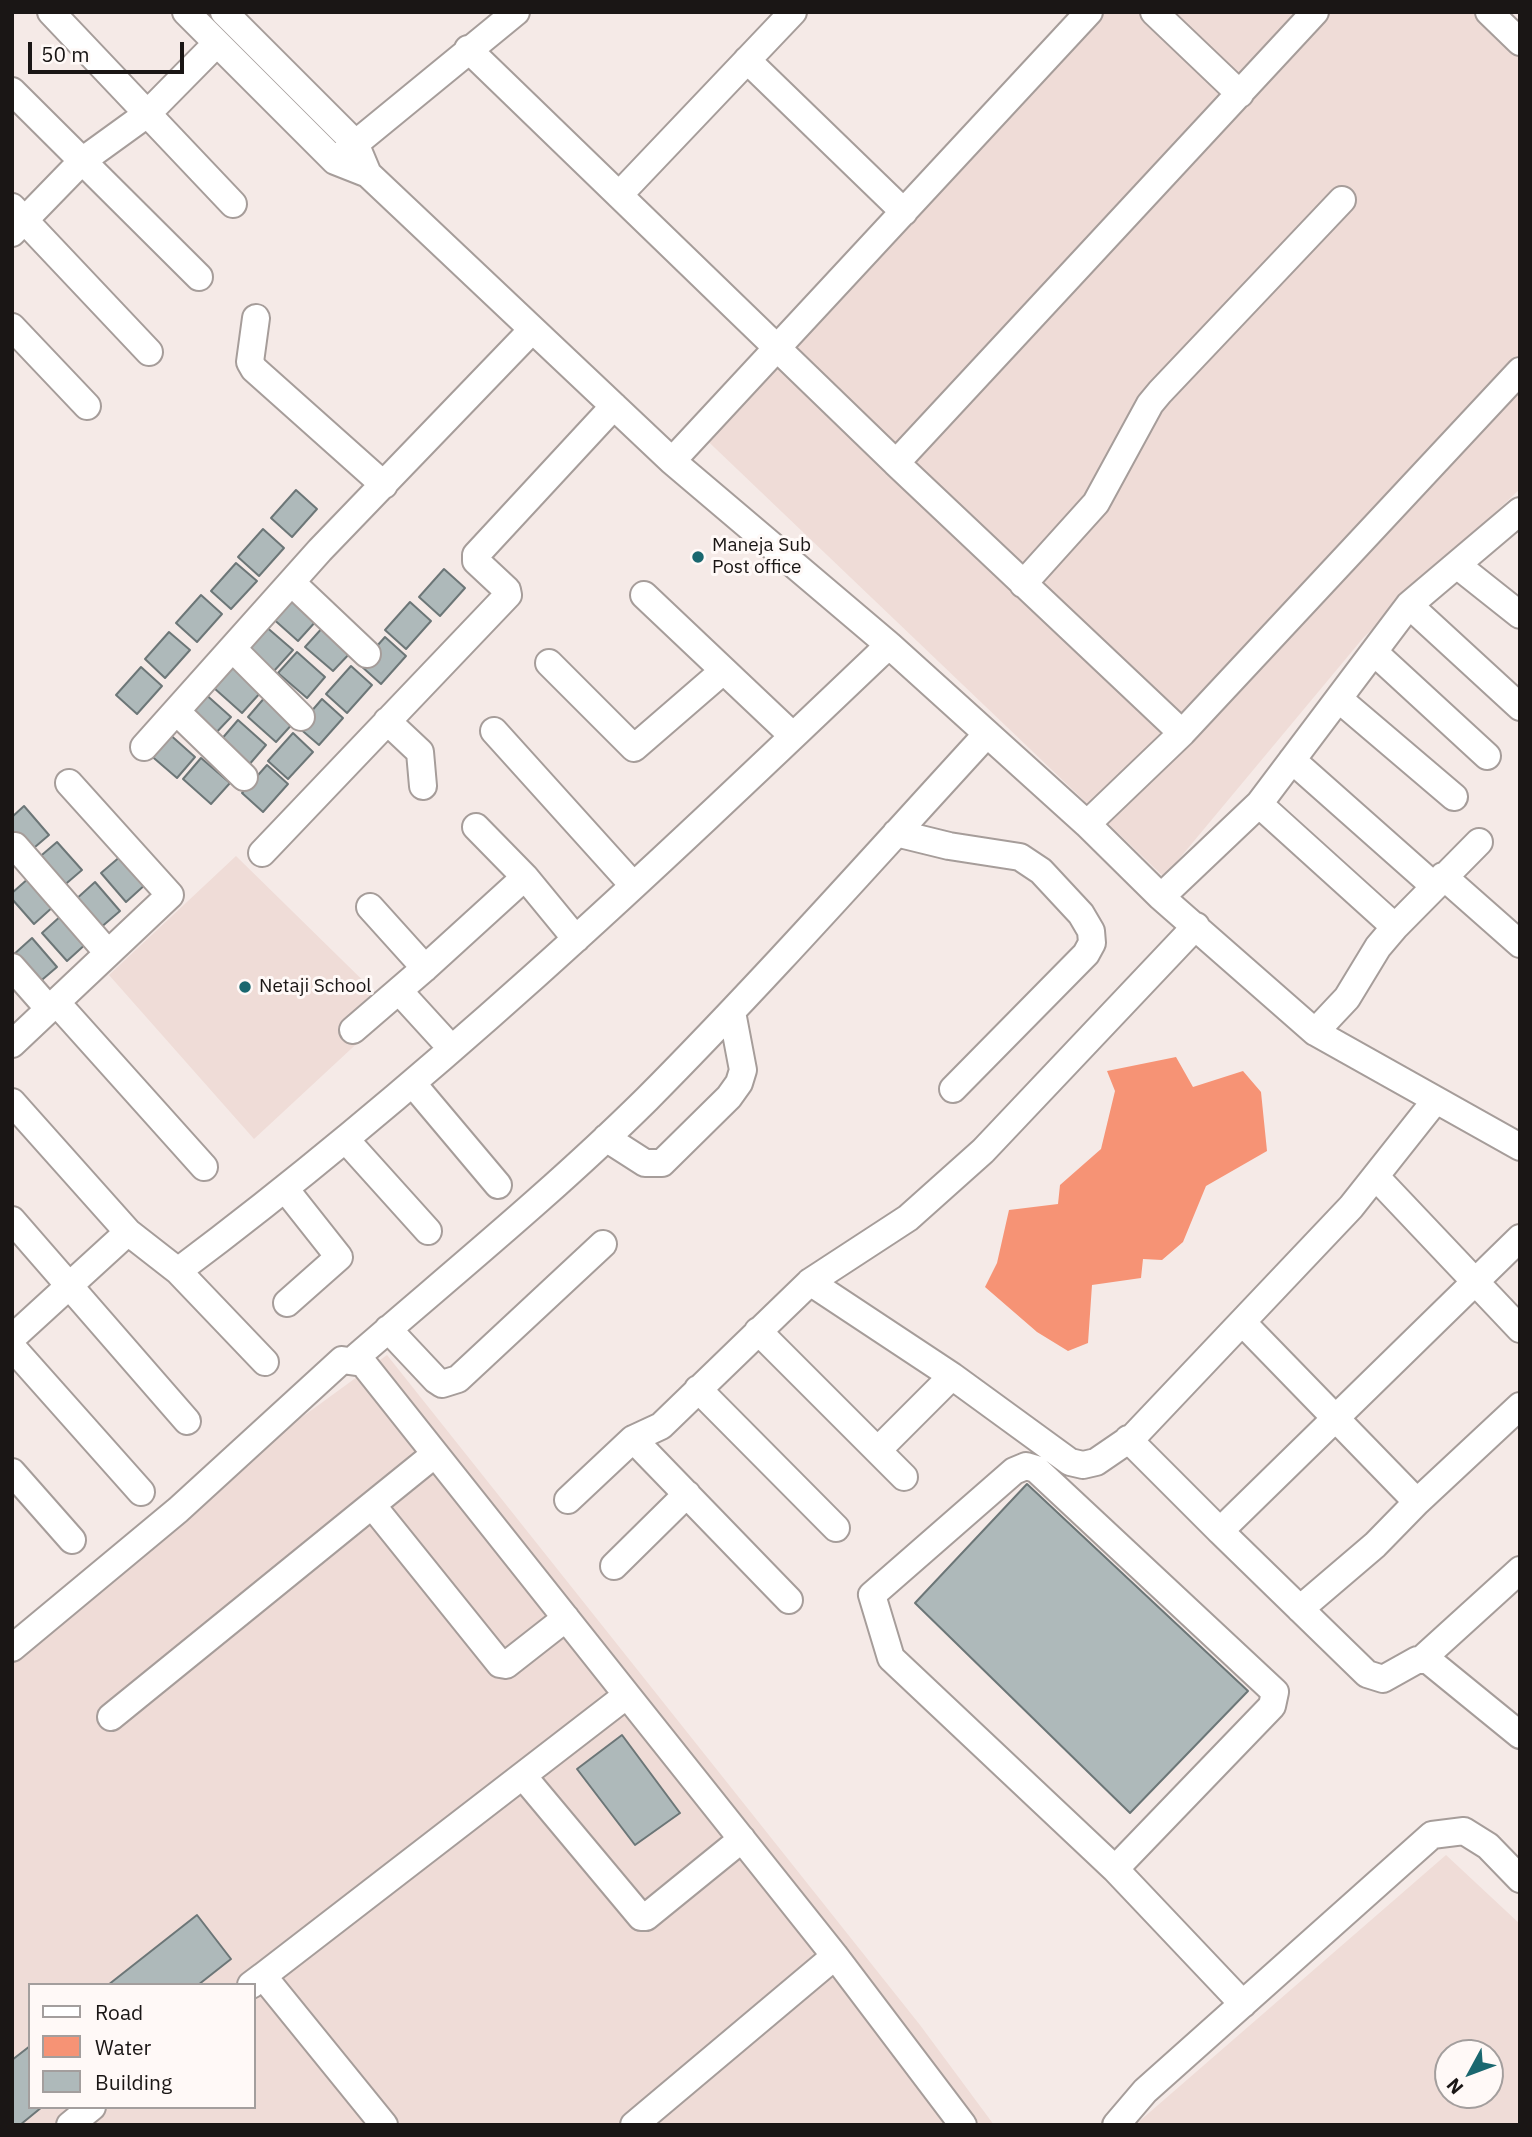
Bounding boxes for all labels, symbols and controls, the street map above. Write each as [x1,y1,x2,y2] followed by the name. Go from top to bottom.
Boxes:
[32,28,187,72] scale bar
[41,40,90,68] text: 50 m
[712,535,811,579] place label: Maneja Sub Post office
[690,549,706,565] marker: Maneja Sub Post office
[259,976,371,998] place label: Netaji School
[237,979,253,995] marker: Netaji School
[28,1983,256,2109] legend
[95,1998,143,2026] text: Road
[95,2033,151,2061] text: Water
[1434,2039,1504,2109] north arrow
[95,2068,172,2096] text: Building
[1441,2073,1468,2100] text: N

